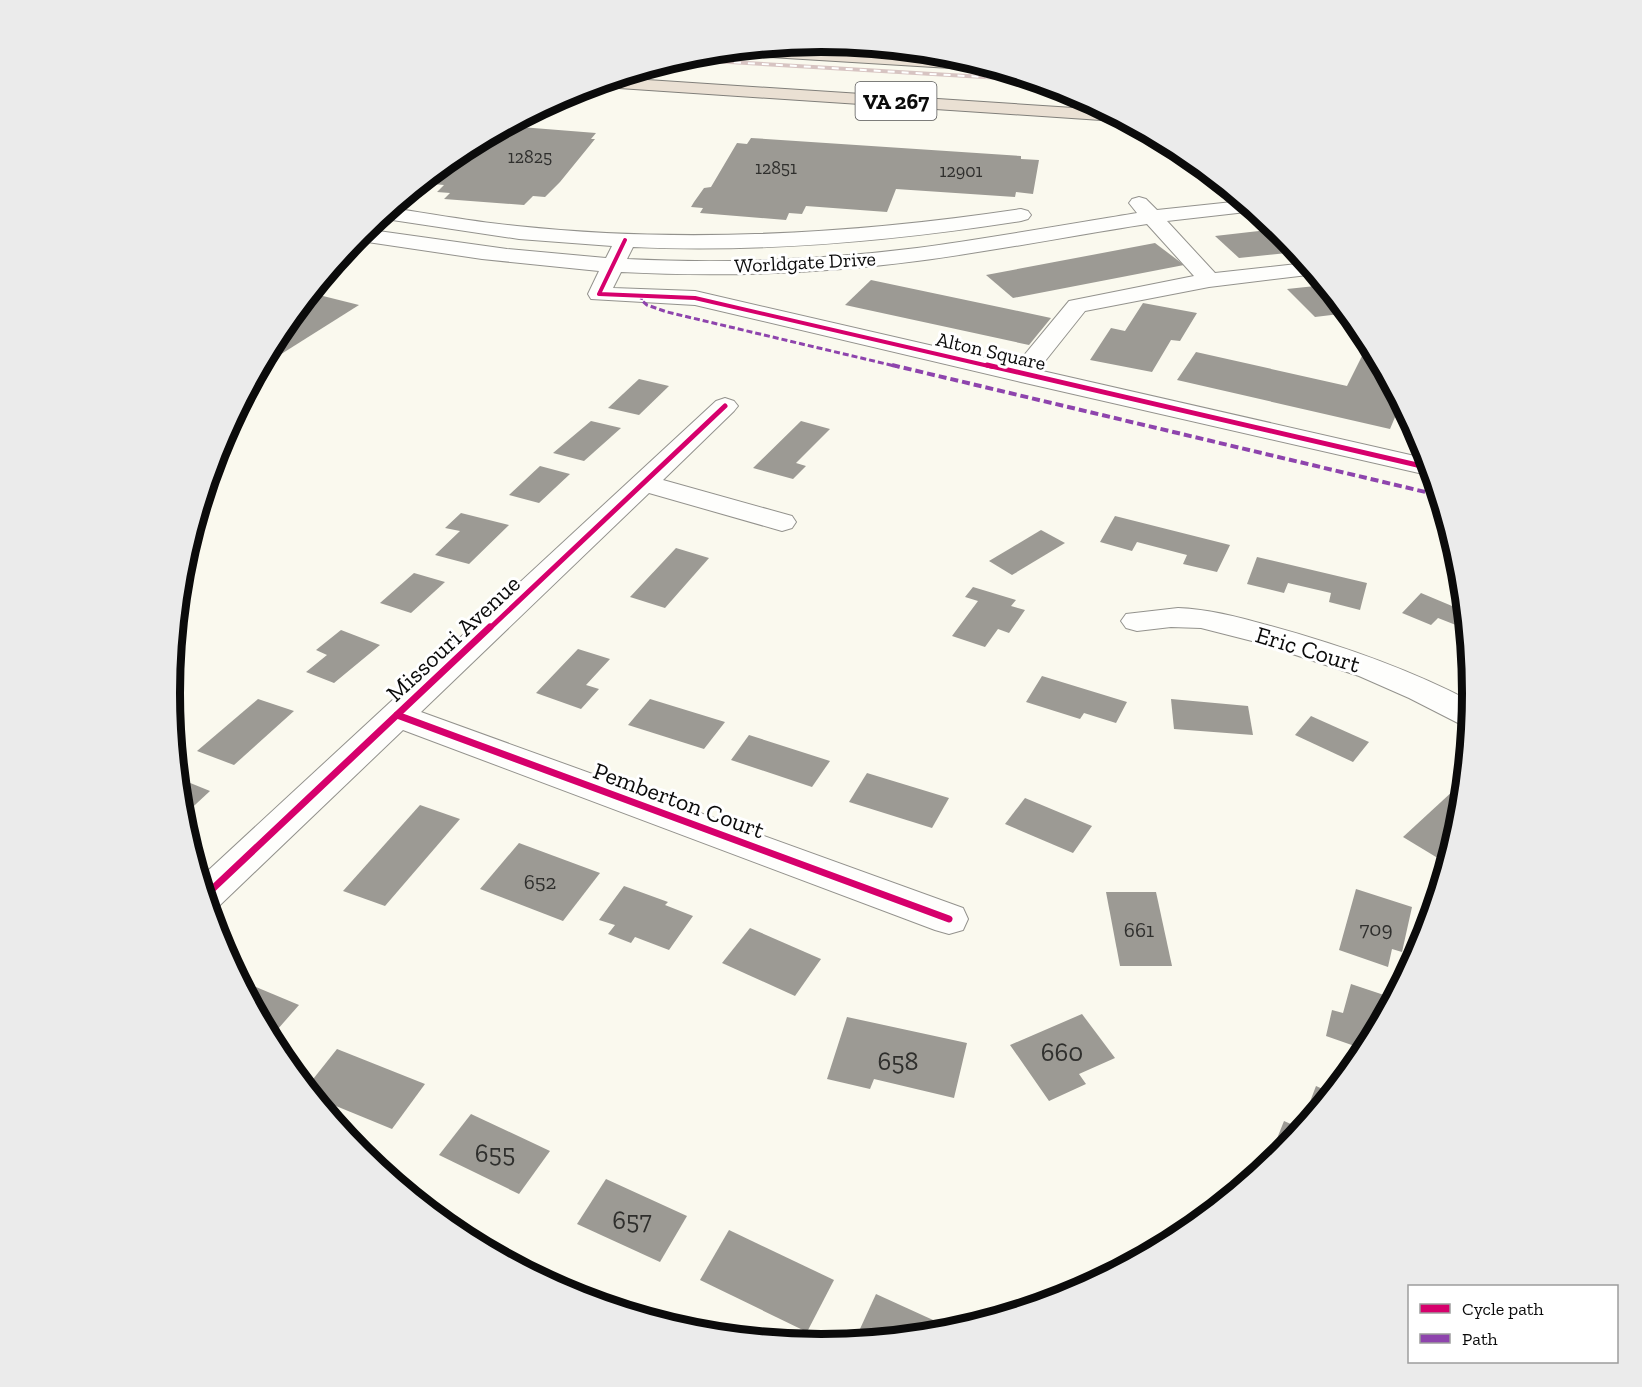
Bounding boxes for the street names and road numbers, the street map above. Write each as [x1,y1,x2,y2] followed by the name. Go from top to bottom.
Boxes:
[856,82,936,120] road number: VA 267
[734,246,876,278] street label: Worldgate Drive
[934,327,1048,375] street label: Alton Square
[380,569,526,707] street label: Missouri Avenue
[1252,619,1364,679] street label: Eric Court
[589,756,769,844] street label: Pemberton Court

